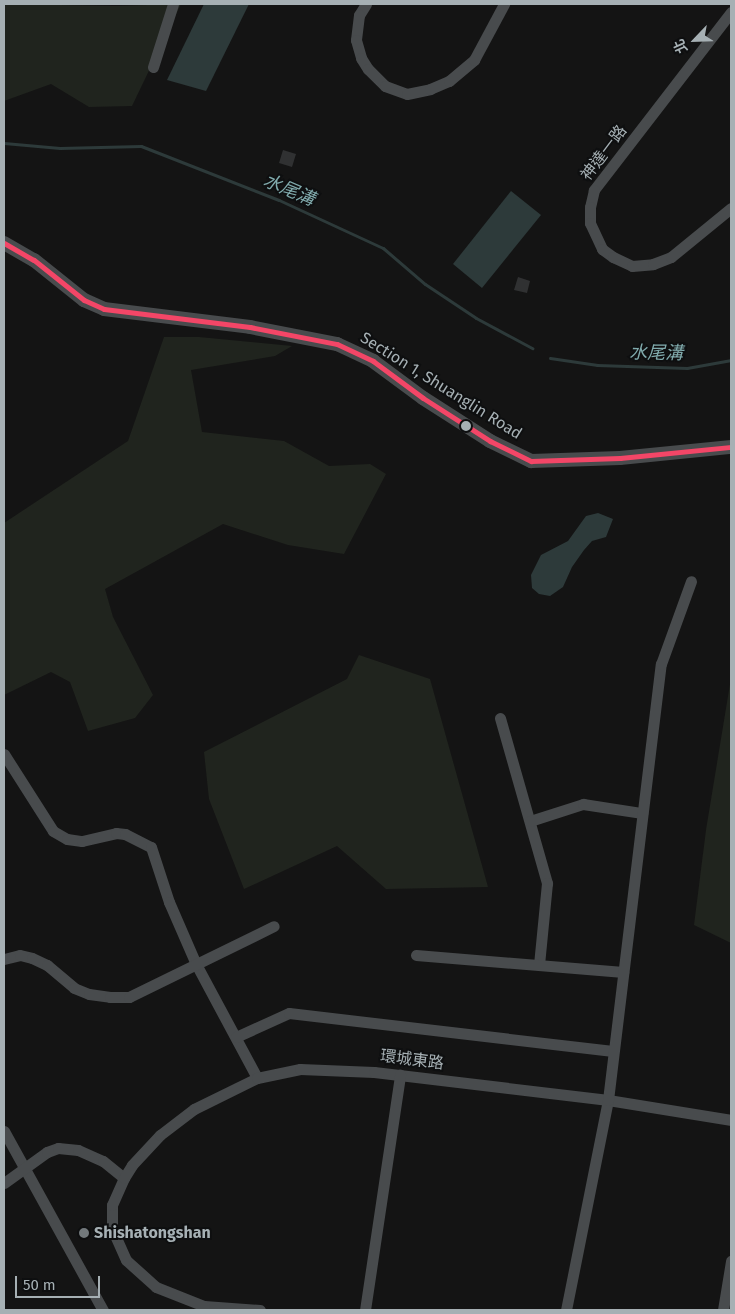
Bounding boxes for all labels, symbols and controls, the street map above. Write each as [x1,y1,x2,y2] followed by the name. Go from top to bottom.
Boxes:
[670,15,720,65] north arrow
[670,36,691,56] text: 北
[577,122,631,184] street label: 神達一路
[260,170,318,210] water label: 水尾溝
[357,328,525,444] street label: Section 1, Shuanglin Road
[629,342,683,364] water label: 水尾溝
[461,421,471,431] unlabelled marker
[379,1047,445,1073] street label: 環城東路
[94,1223,211,1243] place label: Shishatongshan
[78,1227,90,1239] marker: Shishatongshan
[18,1266,102,1298] scale bar
[23,1276,56,1294] text: 50 m

